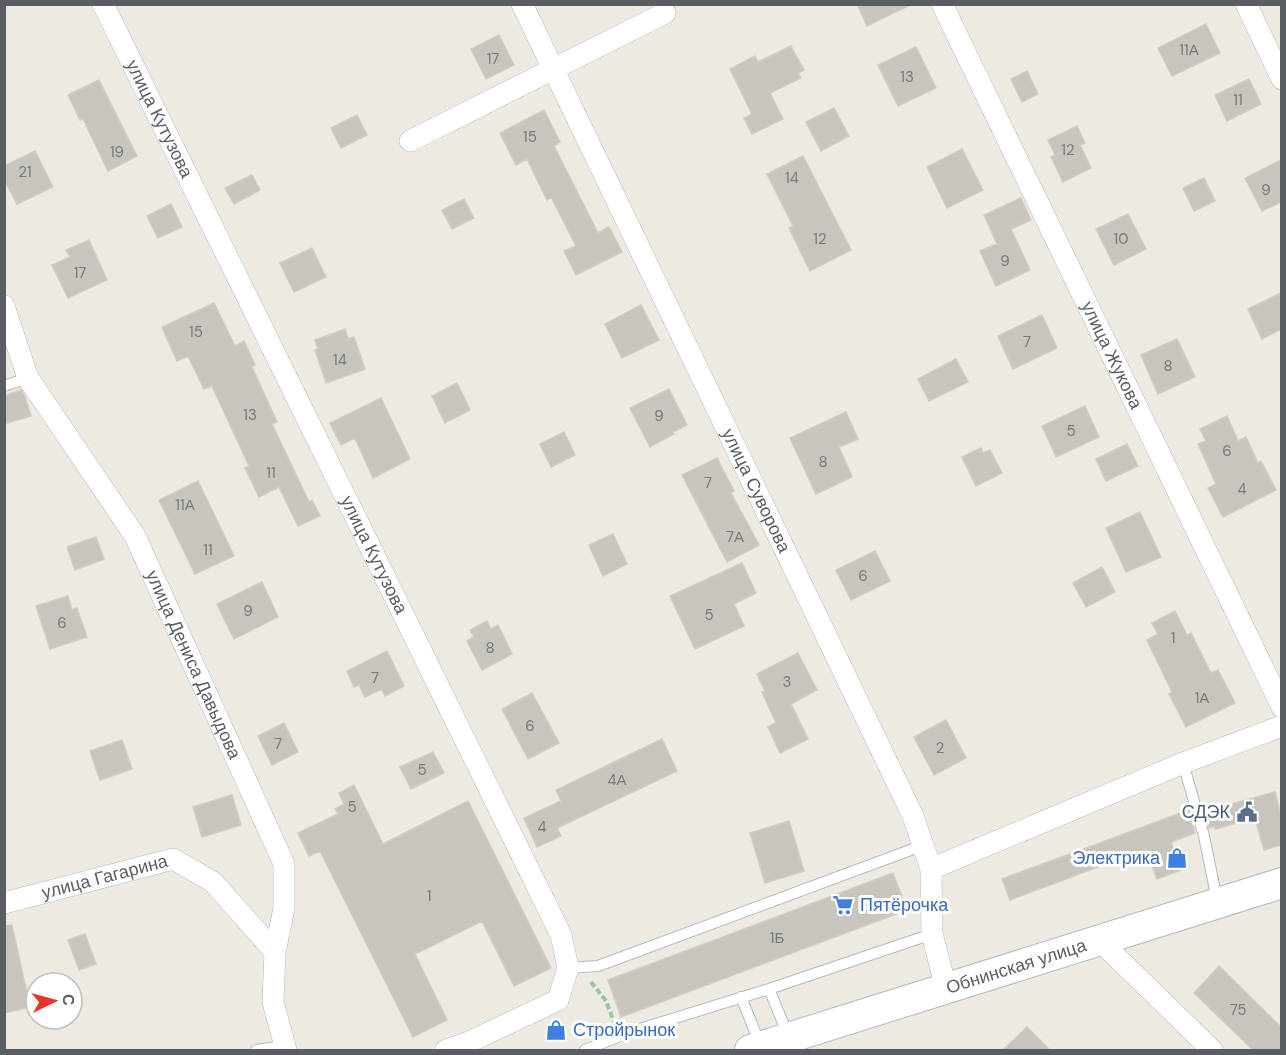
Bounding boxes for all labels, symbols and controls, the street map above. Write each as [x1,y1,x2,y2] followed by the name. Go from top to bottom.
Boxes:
[1179,40,1199,60] house number: 11А
[487,49,499,69] house number: 17
[120,56,199,183] street label: улица Кутузова
[900,67,914,87] house number: 13
[1233,90,1243,110] house number: 11
[523,127,537,147] house number: 15
[1061,140,1075,160] house number: 12
[110,142,124,162] house number: 19
[18,162,32,182] house number: 21
[785,168,799,188] house number: 14
[1261,180,1271,200] house number: 9
[813,229,827,249] house number: 12
[1114,229,1128,249] house number: 10
[1000,251,1010,271] house number: 9
[74,263,86,283] house number: 17
[1075,297,1149,414] street label: улица Жукова
[189,322,203,342] house number: 15
[1023,332,1031,352] house number: 7
[333,350,347,370] house number: 14
[1163,356,1173,376] house number: 8
[243,405,257,425] house number: 13
[654,406,664,426] house number: 9
[1066,421,1076,441] house number: 5
[716,424,797,557] street label: улица Суворова
[1222,441,1232,461] house number: 6
[818,452,828,472] house number: 8
[266,463,276,483] house number: 11
[704,473,712,493] house number: 7
[1237,479,1247,499] house number: 4
[335,492,414,619] street label: улица Кутузова
[175,495,195,515] house number: 11А
[726,527,744,547] house number: 7А
[203,540,213,560] house number: 11
[140,566,247,764] street label: улица Дениса Давыдова
[858,566,868,586] house number: 6
[243,601,253,621] house number: 9
[704,605,714,625] house number: 5
[57,613,67,633] house number: 6
[1171,628,1175,648] house number: 1
[485,638,495,658] house number: 8
[371,668,379,688] house number: 7
[783,672,791,692] house number: 3
[1195,688,1209,708] house number: 1А
[525,716,535,736] house number: 6
[274,734,282,754] house number: 7
[936,738,944,758] house number: 2
[417,760,427,780] house number: 5
[607,770,627,790] house number: 4А
[347,797,357,817] house number: 5
[1182,800,1231,824] place label: СДЭК
[1235,800,1259,824] public building icon: СДЭК
[537,817,547,837] house number: 4
[1072,846,1161,870] place label: Электрика
[1165,846,1189,870] shop icon: Электрика
[39,849,171,905] street label: улица Гагарина
[427,886,431,906] house number: 1
[831,893,855,917] supermarket icon: Пятёрочка
[860,893,949,917] place label: Пятёрочка
[770,928,784,948] house number: 1Б
[943,933,1090,1000] street label: Обнинская улица
[24,971,84,1031] north arrow
[57,993,79,1007] text: С
[1230,1000,1246,1020] house number: 75
[544,1018,568,1042] shop icon: Стройрынок
[573,1018,675,1042] place label: Стройрынок

